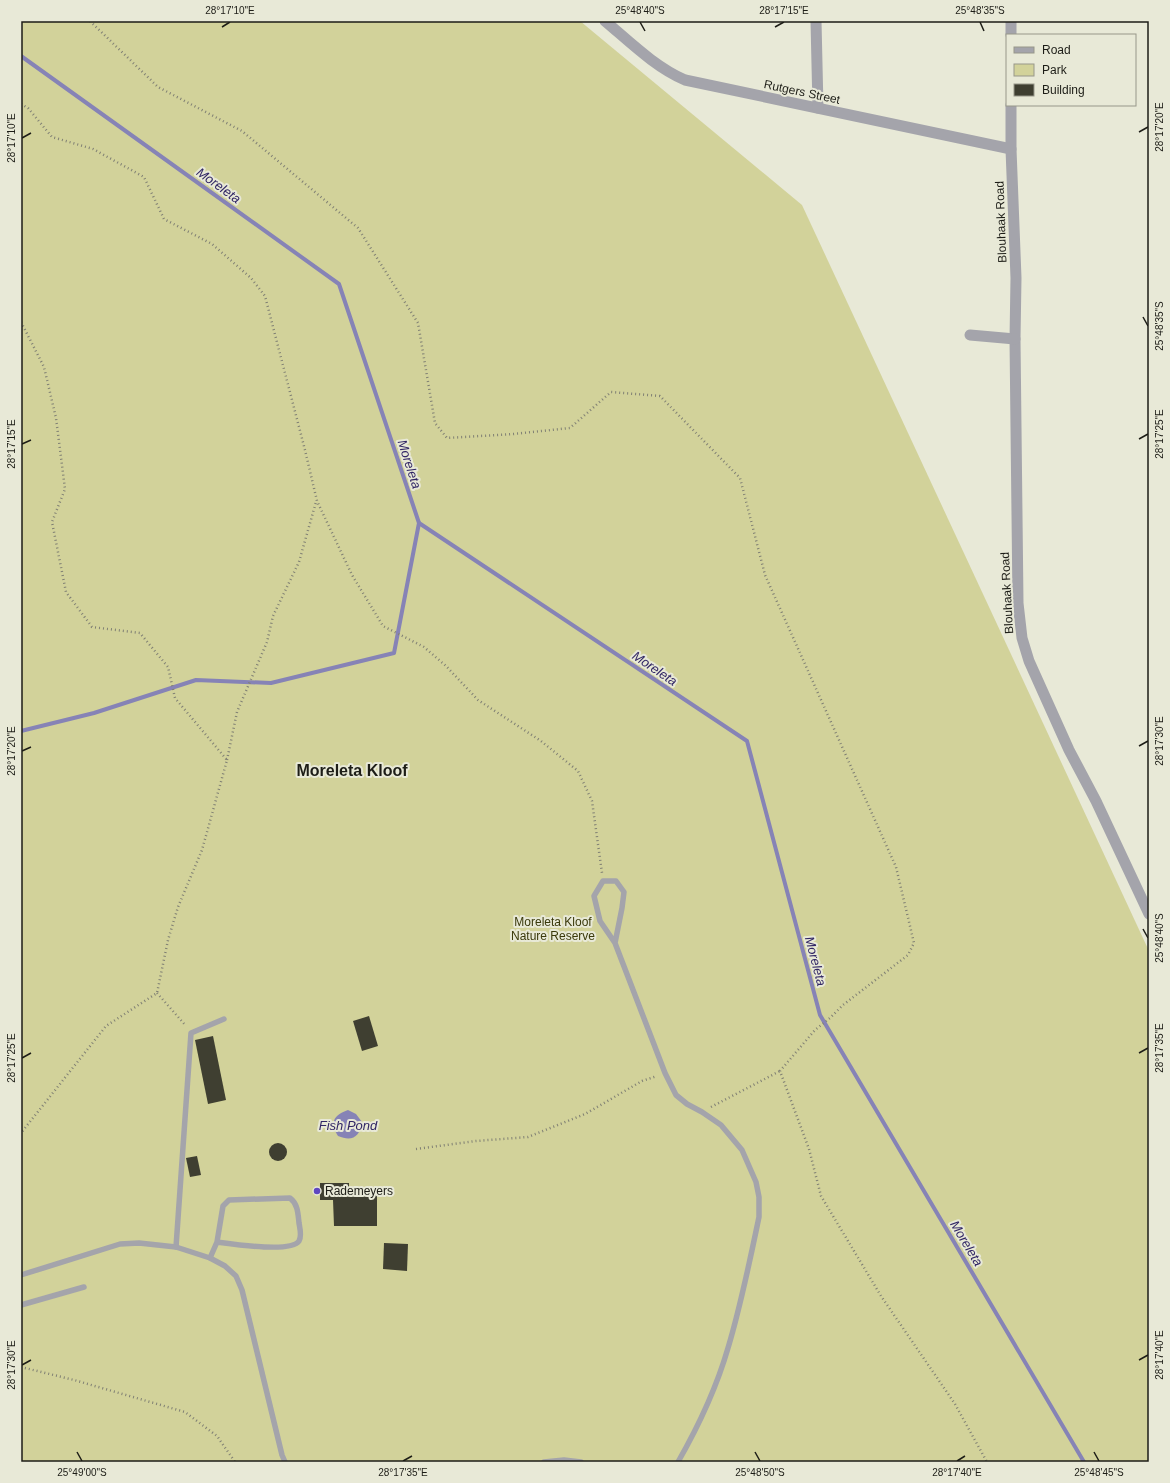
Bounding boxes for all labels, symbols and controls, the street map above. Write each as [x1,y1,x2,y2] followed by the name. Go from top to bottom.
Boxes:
[205,5,255,16] text: 28°17'10"E
[615,5,665,16] text: 25°48'40"S
[759,5,809,16] text: 28°17'15"E
[955,5,1005,16] text: 25°48'35"S
[1006,34,1136,106] legend
[1042,43,1071,57] text: Road
[1042,63,1068,77] text: Park
[763,77,842,107] street label: Rutgers Street
[1042,83,1085,97] text: Building
[1154,102,1165,152] text: 28°17'20"E
[6,113,17,163] text: 28°17'10"E
[194,164,244,206] water label: Moreleta
[993,181,1009,263] street label: Blouhaak Road
[1154,301,1165,351] text: 25°48'35"S
[1154,409,1165,459] text: 28°17'25"E
[6,419,17,469] text: 28°17'15"E
[395,438,424,491] water label: Moreleta
[998,552,1016,634] street label: Blouhaak Road
[630,648,680,689] water label: Moreleta
[1154,716,1165,766] text: 28°17'30"E
[6,726,17,776] text: 28°17'20"E
[296,762,408,779] district label: Moreleta Kloof
[1154,913,1165,963] text: 25°48'40"S
[511,915,595,943] park label: Moreleta Kloof Nature Reserve
[802,935,829,987] water label: Moreleta
[1154,1023,1165,1073] text: 28°17'35"E
[6,1033,17,1083] text: 28°17'25"E
[319,1118,378,1133] water label: Fish Pond
[325,1184,393,1198] place label: Rademeyers
[312,1186,322,1196] marker: Rademeyers
[947,1218,986,1269] water label: Moreleta
[1154,1330,1165,1380] text: 28°17'40"E
[6,1340,17,1390] text: 28°17'30"E
[57,1467,107,1478] text: 25°49'00"S
[378,1467,428,1478] text: 28°17'35"E
[735,1467,785,1478] text: 25°48'50"S
[932,1467,982,1478] text: 28°17'40"E
[1074,1467,1124,1478] text: 25°48'45"S

